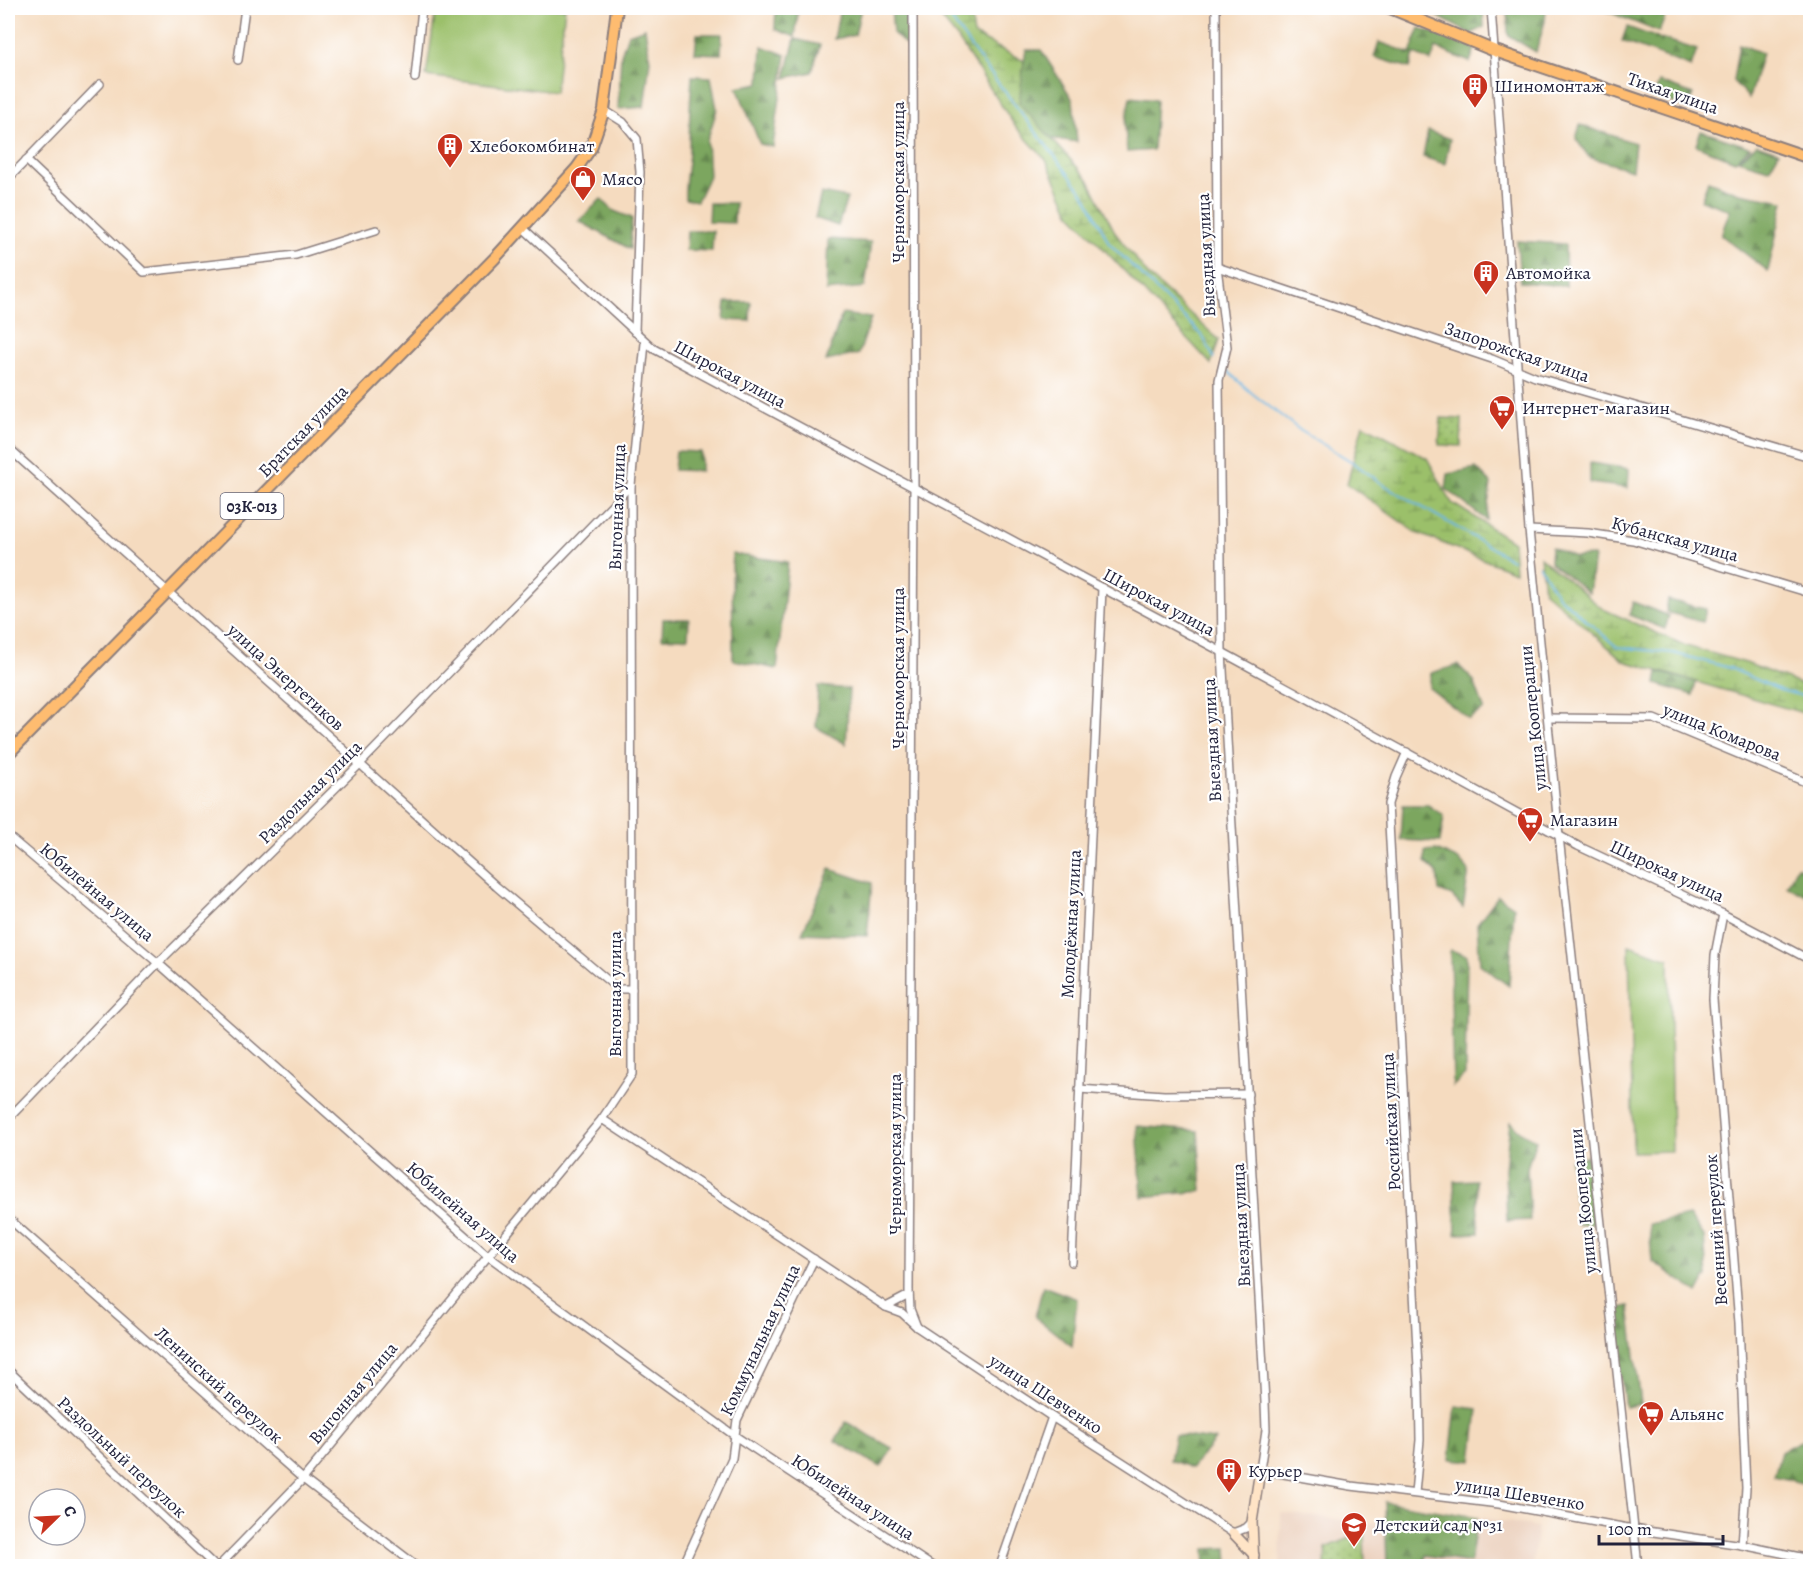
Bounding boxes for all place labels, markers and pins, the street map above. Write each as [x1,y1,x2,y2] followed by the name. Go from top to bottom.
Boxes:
[1460,71,1490,109] building icon: Шиномонтаж
[1494,74,1605,98] place label: Шиномонтаж
[435,131,465,169] building icon: Хлебокомбинат
[470,134,594,158] place label: Хлебокомбинат
[568,164,598,202] shop icon: Мясо
[602,167,643,191] place label: Мясо
[1471,258,1501,296] building icon: Автомойка
[1505,261,1591,285] place label: Автомойка
[1487,393,1517,431] supermarket icon: Интернет-магазин
[1522,396,1670,420] place label: Интернет-магазин
[1515,805,1545,843] supermarket icon: Магазин
[1550,808,1618,832] place label: Магазин
[1636,1399,1666,1437] supermarket icon: Альянс
[1669,1402,1724,1426] place label: Альянс
[1214,1456,1244,1494] building icon: Курьер
[1248,1459,1302,1483] place label: Курьер
[1339,1510,1369,1548] school or university icon: Детский сад №31
[1374,1513,1503,1537] place label: Детский сад №31

